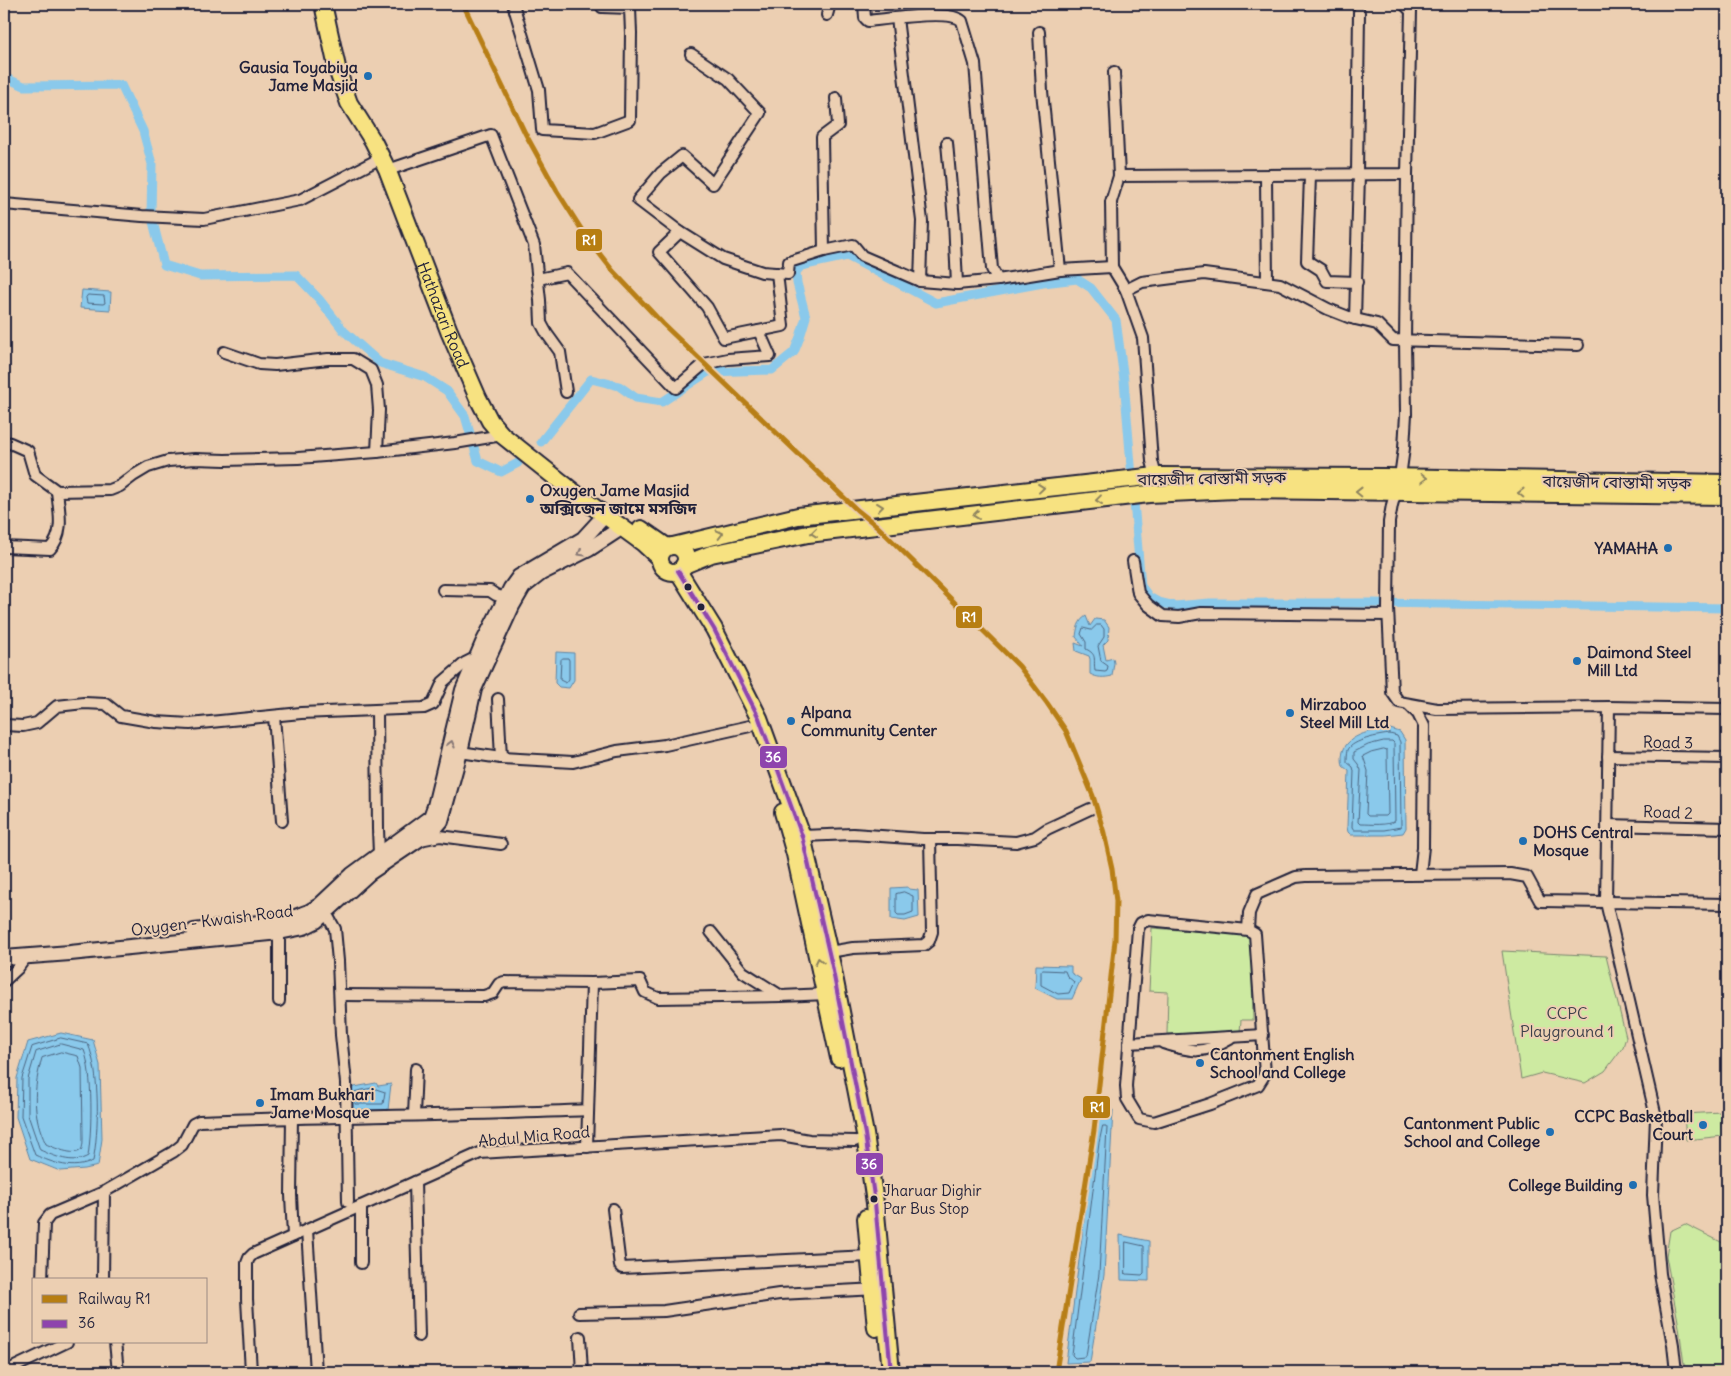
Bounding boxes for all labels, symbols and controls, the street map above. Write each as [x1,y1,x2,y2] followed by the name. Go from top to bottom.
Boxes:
[239,57,359,95] place label: Gausia Toyabiya Jame Masjid
[362,70,374,82] marker: Gausia Toyabiya Jame Masjid
[575,228,603,252] line badge: R1
[582,231,596,249] text: R1
[413,259,474,371] street label: Hathazari Road
[1136,467,1288,489] street label: বায়েজীদ বোস্তামী সড়ক
[1541,471,1693,493] street label: বায়েজীদ বোস্তামী সড়ক
[1420,473,1428,483] one-way arrow
[539,480,698,518] place label: Oxygen Jame Masjid অক্সিজেন জামে মসজিদ
[1038,483,1046,494] one-way arrow
[1354,487,1362,497] one-way arrow
[1517,488,1524,498] one-way arrow
[524,493,536,505] marker: Oxygen Jame Masjid অক্সিজেন জামে মসজিদ
[1095,495,1104,505] one-way arrow
[876,502,884,513] one-way arrow
[972,509,980,520] one-way arrow
[810,527,818,538] one-way arrow
[716,530,724,540] one-way arrow
[1593,538,1658,558] place label: YAMAHA
[1662,542,1674,554] marker: YAMAHA
[577,547,586,557] one-way arrow
[683,582,693,592] unlabelled marker
[696,602,706,612] unlabelled marker
[955,605,983,629] line badge: R1
[962,608,976,626] text: R1
[1587,642,1691,680] place label: Daimond Steel Mill Ltd
[1571,655,1583,667] marker: Daimond Steel Mill Ltd
[1300,694,1390,732] place label: Mirzaboo Steel Mill Ltd
[801,702,938,741] place label: Alpana Community Center
[1284,707,1296,719] marker: Mirzaboo Steel Mill Ltd
[785,715,797,727] marker: Alpana Community Center
[1643,732,1693,752] street label: Road 3
[445,741,455,749] one-way arrow
[759,745,788,769] line badge: 36
[765,748,781,766] text: 36
[1643,801,1694,823] street label: Road 2
[1533,822,1633,861] place label: DOHS Central Mosque
[1517,835,1529,847] marker: DOHS Central Mosque
[130,900,294,940] street label: Oxygen - Kwaish Road
[814,957,825,966] one-way arrow
[1520,1003,1614,1041] park label: CCPC Playground 1
[1210,1044,1354,1083] place label: Cantonment English School and College
[1194,1057,1206,1069] marker: Cantonment English School and College
[270,1084,374,1123] place label: Imam Bukhari Jame Mosque
[1082,1095,1111,1119] line badge: R1
[254,1097,266,1109] marker: Imam Bukhari Jame Mosque
[1090,1098,1104,1116] text: R1
[1574,1106,1694,1144] place label: CCPC Basketball Court
[1404,1113,1540,1152] place label: Cantonment Public School and College
[1697,1119,1709,1131] marker: CCPC Basketball Court
[477,1121,591,1151] street label: Abdul Mia Road
[1544,1126,1556,1138] marker: Cantonment Public School and College
[855,1152,884,1176] line badge: 36
[861,1155,877,1173] text: 36
[1508,1175,1623,1196] place label: College Building
[1627,1179,1639,1191] marker: College Building
[883,1181,982,1218] place label: Jharuar Dighir Par Bus Stop
[869,1194,879,1204] marker: Jharuar Dighir Par Bus Stop
[32,1278,208,1344] legend
[78,1289,151,1308] text: Railway R1
[78,1313,95,1332] text: 36

